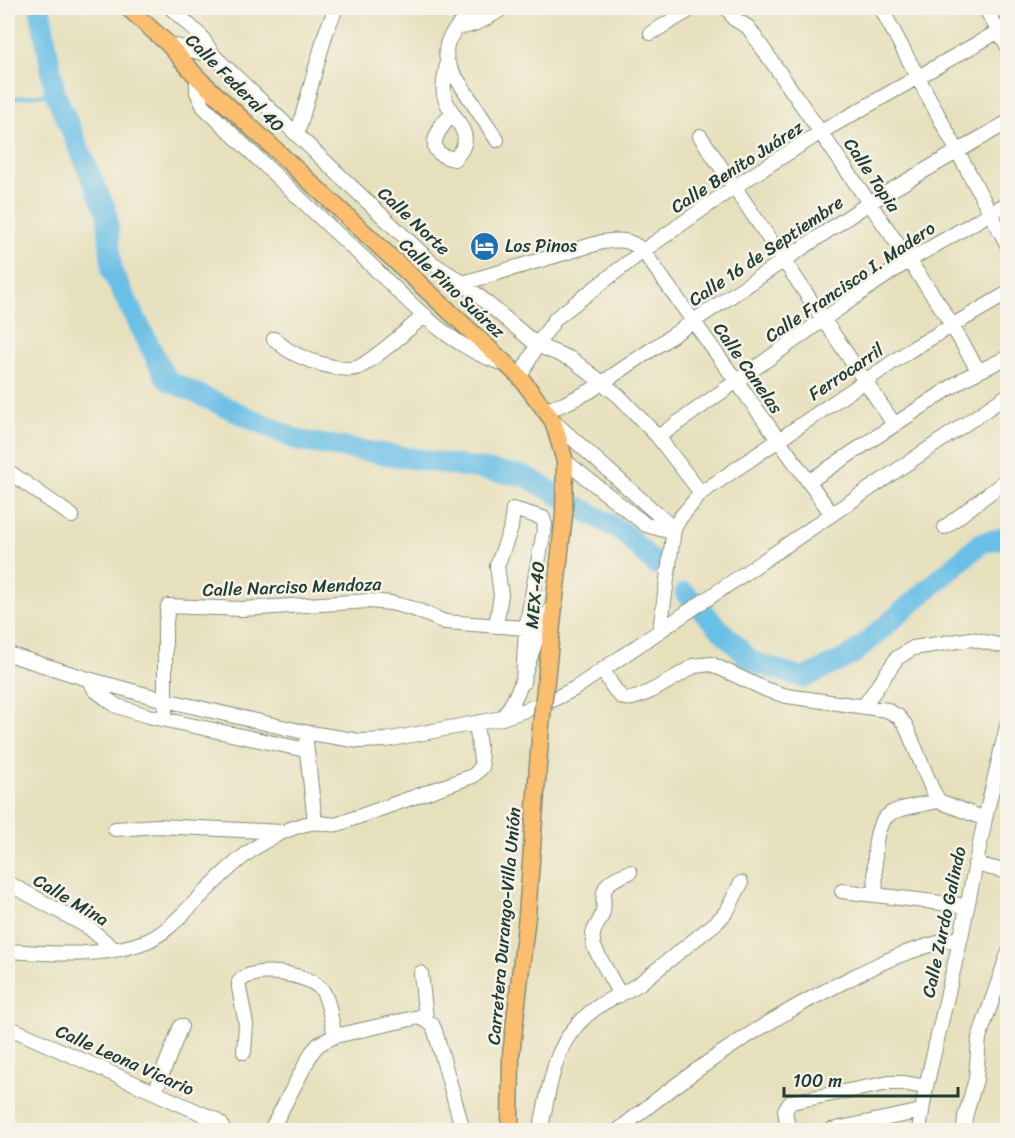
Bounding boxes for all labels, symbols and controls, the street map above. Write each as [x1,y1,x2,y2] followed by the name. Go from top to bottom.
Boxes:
[178,26,292,140] street label: Calle Federal 40
[664,112,810,222] street label: Calle Benito Juárez
[835,131,910,220] street label: Calle Topia
[370,178,458,264] street label: Calle Norte
[682,187,850,315] street label: Calle 16 de Septiembre
[758,213,942,351] street label: Calle Francisco I. Madero
[391,230,513,347] street label: Calle Pino Suárez
[468,230,500,262] hotel icon: Los Pinos
[505,230,578,262] place label: Los Pinos
[704,315,792,421] street label: Calle Canelas
[801,334,891,409] street label: Ferrocarril
[516,560,554,630] street label: MEX-40
[202,568,383,606] street label: Calle Narciso Mendoza
[478,806,530,1046] street label: Carretera Durango-Villa Unión
[912,843,976,1001] street label: Calle Zurdo Galindo
[27,865,115,935] street label: Calle Mina
[50,1015,200,1105] street label: Calle Leona Vicario
[784,1060,958,1098] scale bar
[793,1065,842,1097] text: 100 m

